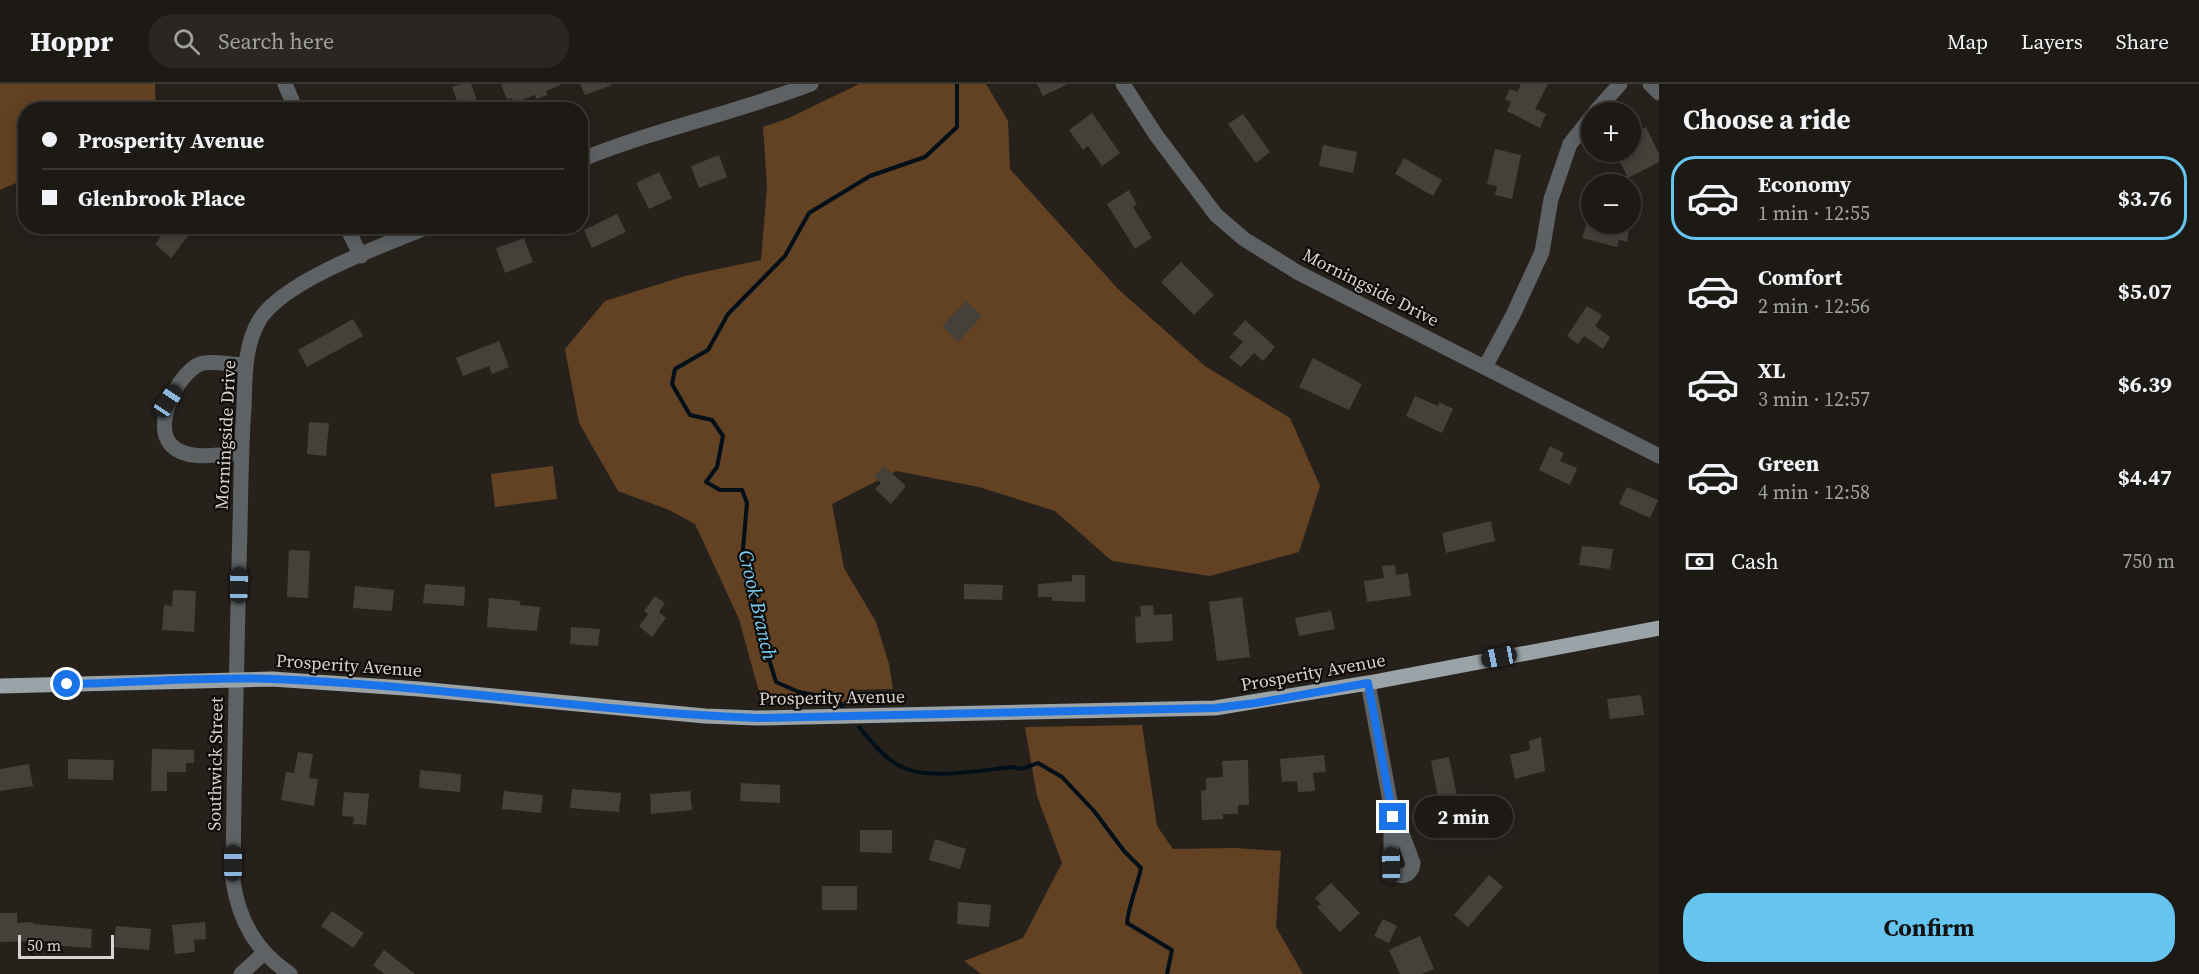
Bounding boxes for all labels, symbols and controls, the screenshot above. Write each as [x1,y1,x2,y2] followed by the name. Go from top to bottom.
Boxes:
[149,14,569,68] search box
[30,22,113,60] text: Hoppr
[170,25,203,58] icon: search
[218,26,334,56] text: Search here
[1947,27,1988,56] text: Map
[2021,27,2083,56] text: Layers
[2116,27,2169,56] text: Share
[1683,101,1851,138] text: Choose a ride
[1581,102,1641,234] map controls
[1581,102,1641,162] button: +
[78,125,264,155] text: Prosperity Avenue
[1758,169,1852,199] text: Economy
[1686,171,1740,225] icon: car
[1581,174,1641,234] button: −
[78,183,245,213] text: Glenbrook Place
[2118,183,2172,213] text: $3.76
[1758,199,1870,227] text: 1 min · 12:55
[1298,242,1444,332] street label: Morningside Drive
[1758,262,1842,292] text: Comfort
[1686,264,1740,318] icon: car
[2118,276,2172,306] text: $5.07
[1758,292,1870,320] text: 2 min · 12:56
[1758,355,1785,385] text: XL
[1686,357,1740,411] icon: car
[209,359,241,511] street label: Morningside Drive
[2118,369,2172,399] text: $6.39
[150,381,186,421] car
[1758,385,1870,413] text: 3 min · 12:57
[1758,448,1819,478] text: Green
[1686,450,1740,504] icon: car
[2118,462,2172,492] text: $4.47
[1758,478,1870,506] text: 4 min · 12:58
[1683,545,1716,578] icon: cash
[1731,546,1779,576] text: Cash
[732,547,784,663] water label: Crook Branch
[2122,547,2175,575] text: 750 m
[230,567,248,603] car
[1480,645,1518,669] car
[275,647,423,683] street label: Prosperity Avenue
[1239,647,1387,697] street label: Prosperity Avenue
[53,670,80,697] route start
[759,683,905,711] street label: Prosperity Avenue
[201,697,229,831] street label: Southwick Street
[1414,796,1513,838] callout: 2 min
[1379,803,1406,830] route end
[1438,803,1489,831] text: 2 min
[224,845,242,881] car
[1382,847,1400,883] car
[1683,893,2175,962] button: Confirm
[18,932,114,960] scale bar
[27,934,61,956] text: 50 m

